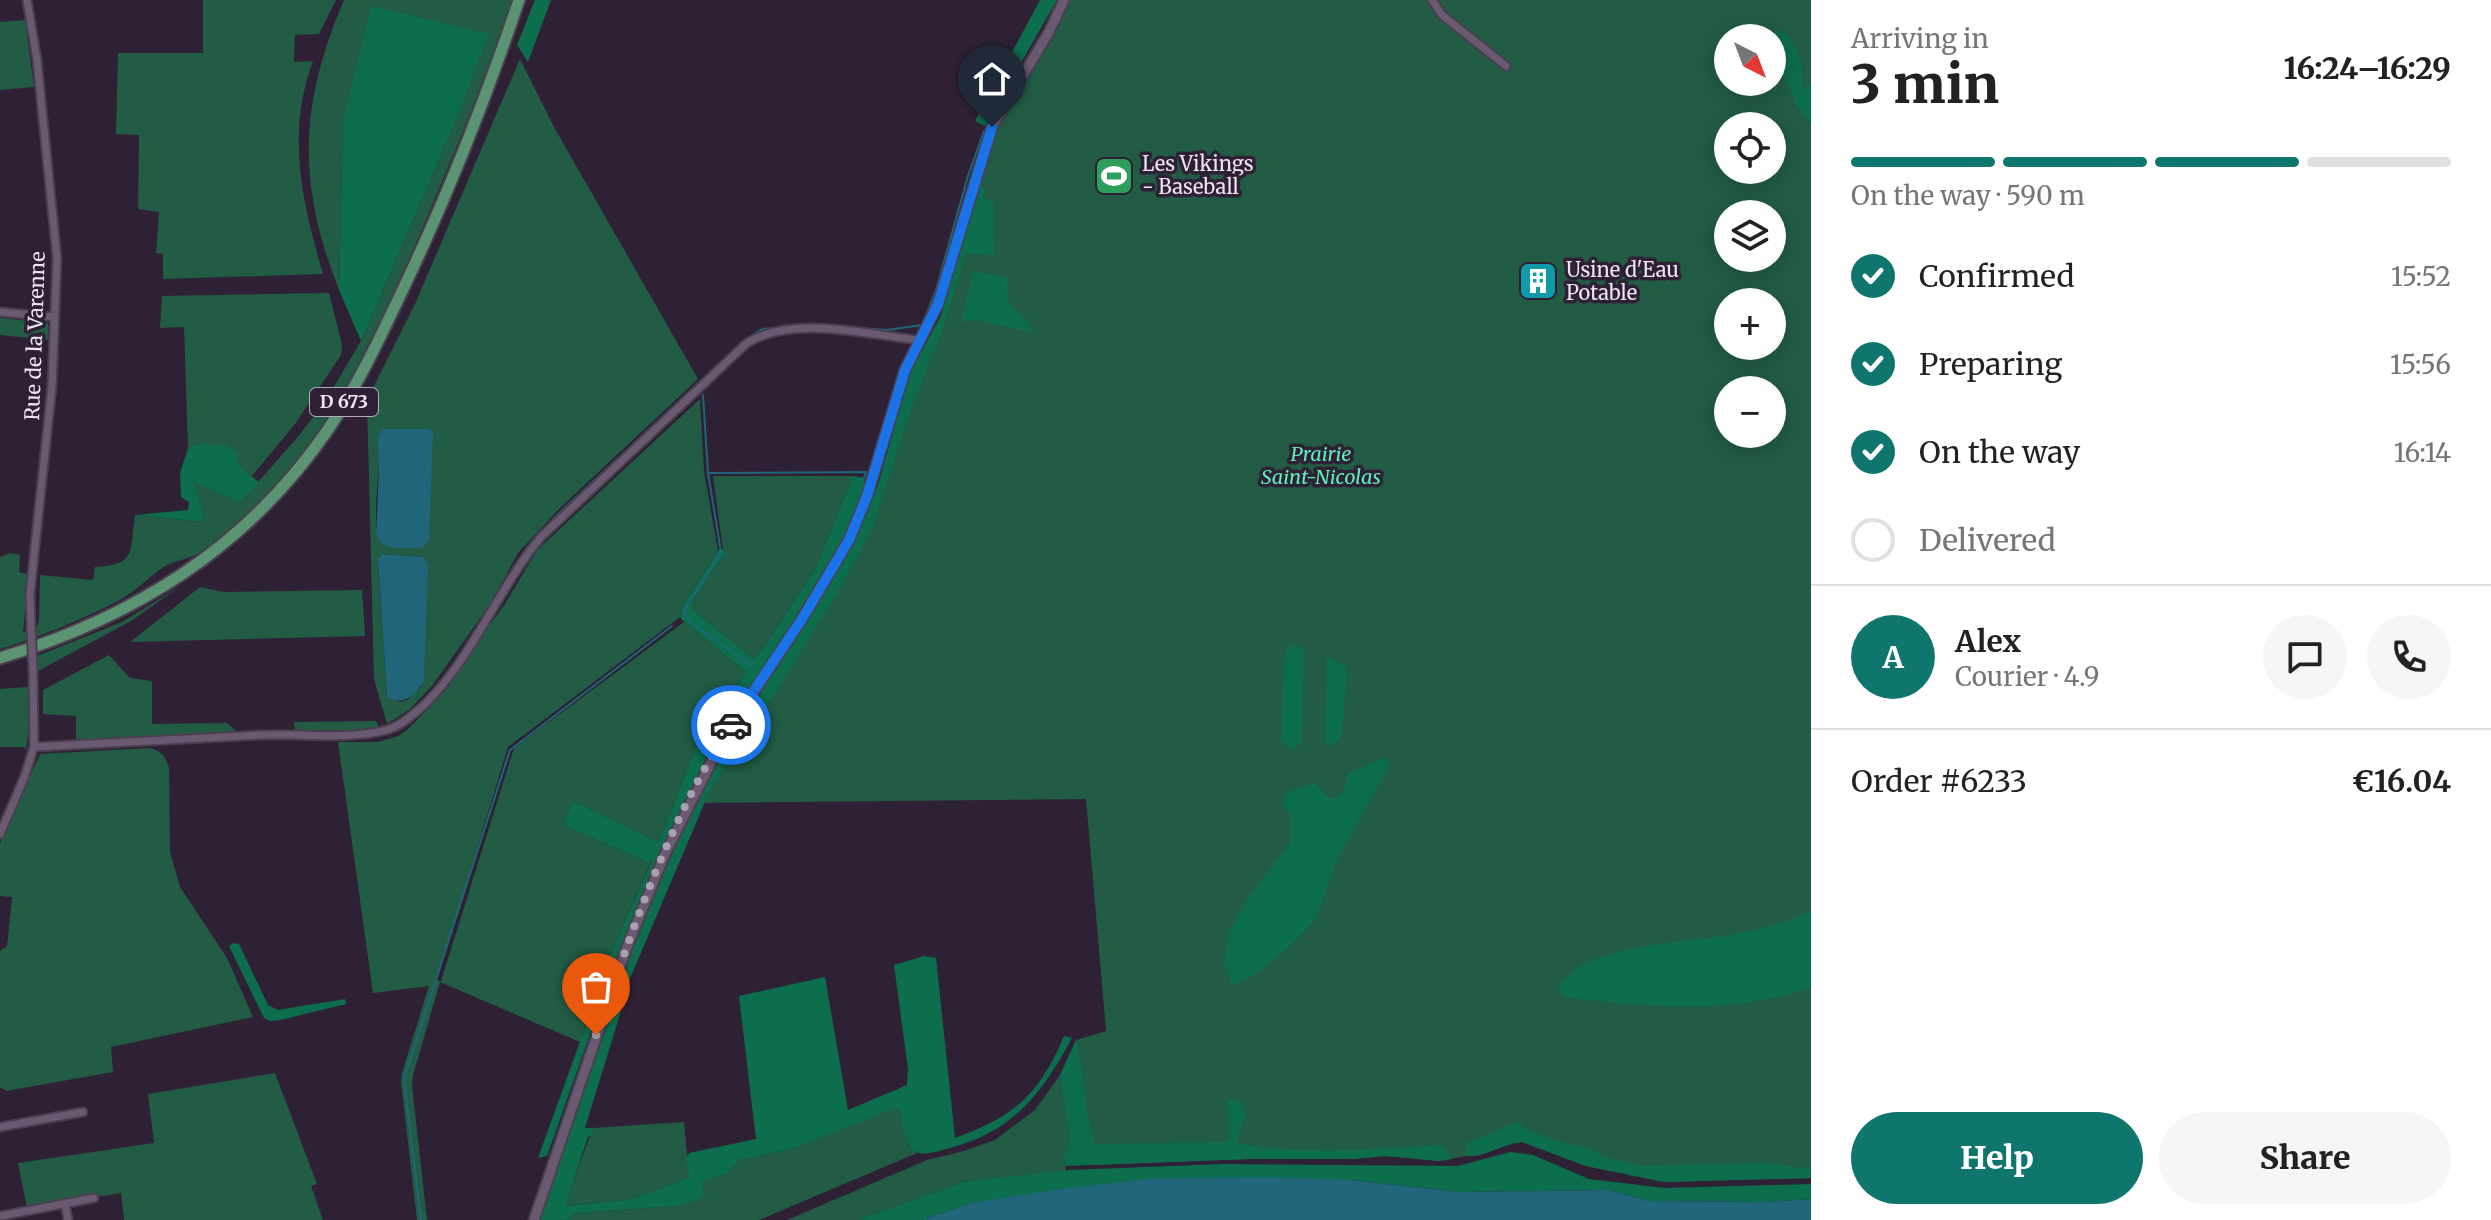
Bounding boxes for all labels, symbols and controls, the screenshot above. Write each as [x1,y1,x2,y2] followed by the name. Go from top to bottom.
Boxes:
[1851,22,1989,55] text: Arriving in
[1714,24,1786,96] north arrow
[1714,24,1786,448] map controls
[958,45,1026,127] pin
[2284,49,2451,87] text: 16:24–16:29
[1851,52,1999,117] text: 3 min
[970,57,1014,101] icon: home
[1714,112,1786,184] button: locate
[1142,151,1254,199] place label: Les Vikings - Baseball
[1093,155,1135,197] sports icon: Les Vikings - Baseball
[1851,179,2085,212] text: On the way · 590 m
[1714,200,1786,272] button: layers
[19,251,50,421] street label: Rue de la Varenne
[1851,254,1895,298] icon: check
[1566,257,1679,305] place label: Usine d'Eau Potable
[1919,257,2074,295] text: Confirmed
[1517,260,1559,302] building icon: Usine d'Eau Potable
[2391,260,2451,293] text: 15:52
[1714,288,1786,360] button: +
[1851,342,1895,386] icon: check
[1919,345,2062,383] text: Preparing
[2390,348,2451,381] text: 15:56
[1714,376,1786,448] button: −
[310,388,378,416] road number: D 673
[1851,430,1895,474] icon: check
[1919,433,2080,471] text: On the way
[2394,436,2451,469] text: 16:14
[1261,441,1381,489] park label: Prairie Saint-Nicolas
[1919,521,2056,559] text: Delivered
[2263,615,2347,699] button: chat
[2367,615,2451,699] button: phone
[1955,622,2021,660] text: Alex
[1882,638,1904,676] text: A
[1955,660,2099,693] text: Courier · 4.9
[691,685,771,765] courier
[709,703,753,747] icon: car
[1851,762,2027,800] text: Order #6233
[2352,762,2451,800] text: €16.04
[562,953,630,1035] pin
[574,965,618,1009] icon: bag
[1851,1112,2143,1204] button: Help
[2159,1112,2451,1204] button: Share

